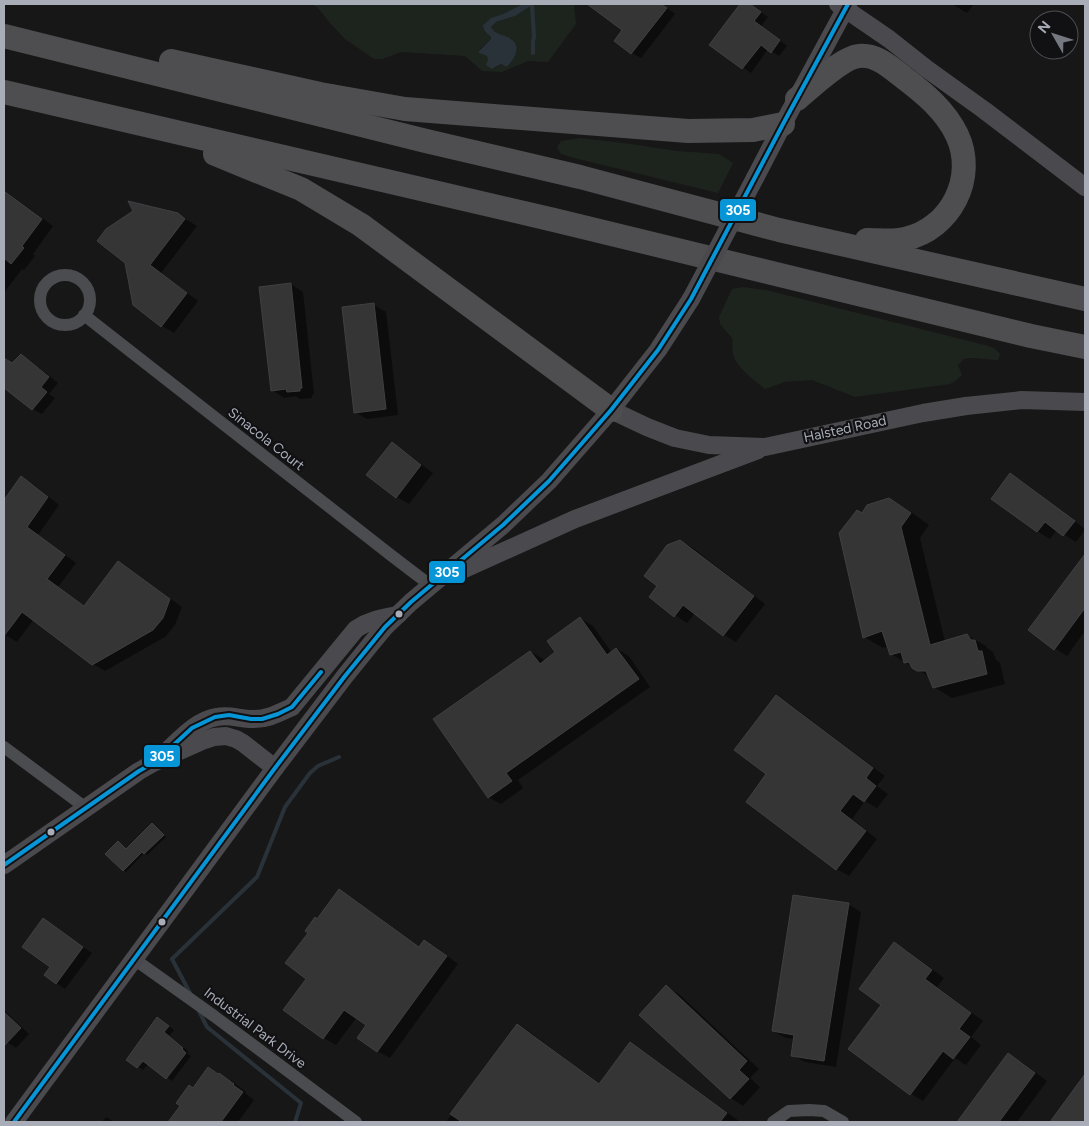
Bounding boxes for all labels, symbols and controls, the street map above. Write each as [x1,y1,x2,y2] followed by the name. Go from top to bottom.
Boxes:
[1029,10,1079,60] north arrow
[1034,18,1054,37] text: N
[719,198,757,222] line badge: 305
[726,202,751,219] text: 305
[224,404,308,474] street label: Sinacola Court
[802,412,888,446] street label: Halsted Road
[428,560,466,584] line badge: 305
[435,564,460,581] text: 305
[394,609,404,619] unlabelled marker
[143,744,181,768] line badge: 305
[150,748,175,765] text: 305
[46,827,56,837] unlabelled marker
[157,917,167,927] unlabelled marker
[201,984,310,1072] street label: Industrial Park Drive

